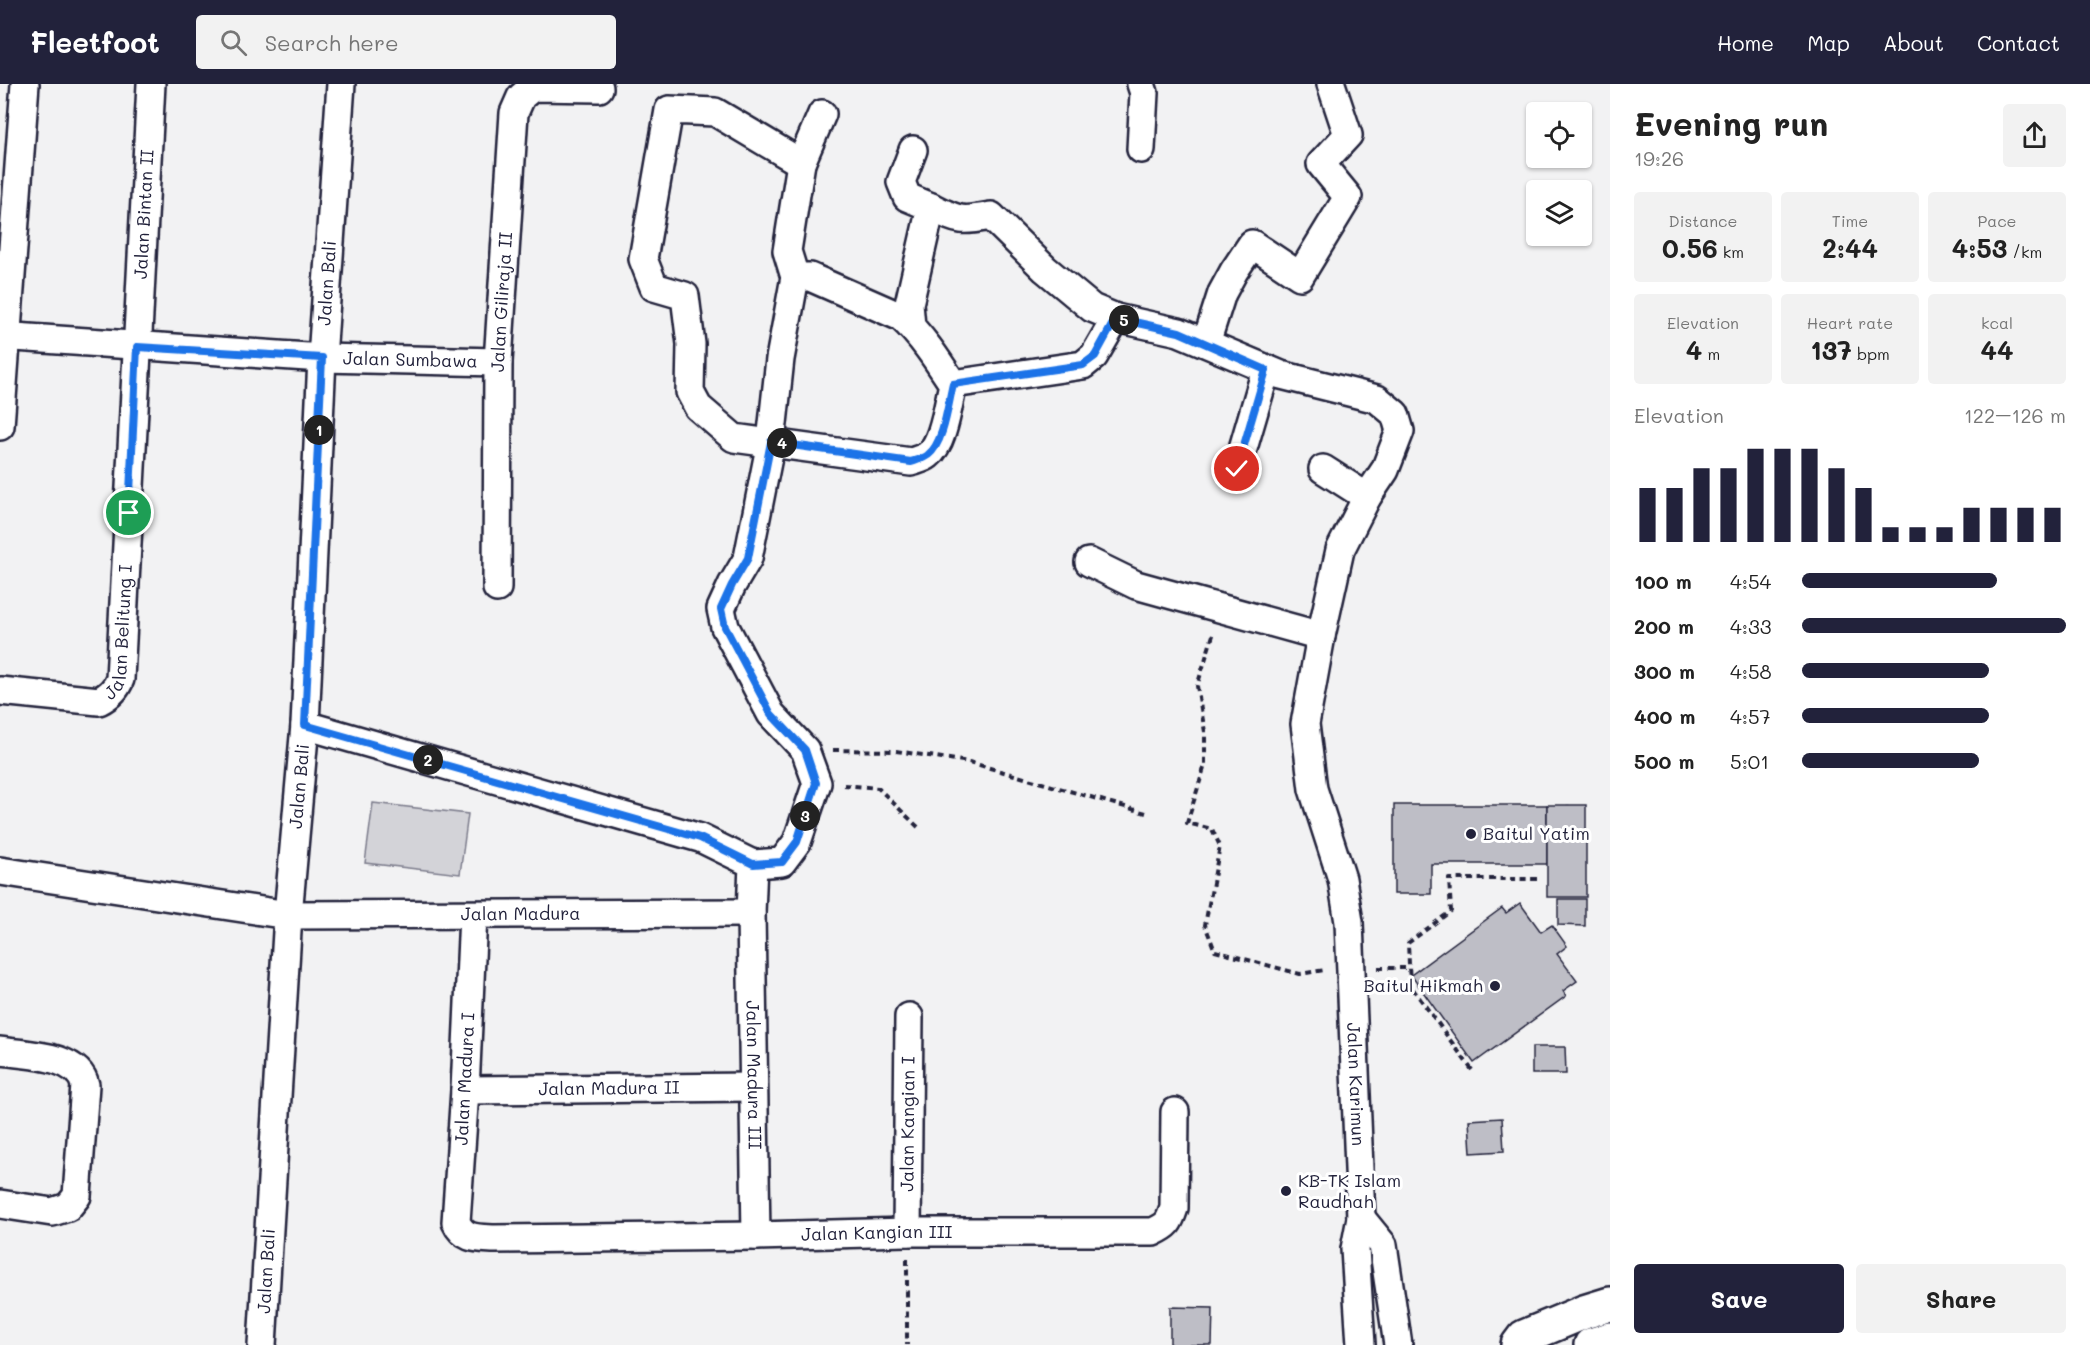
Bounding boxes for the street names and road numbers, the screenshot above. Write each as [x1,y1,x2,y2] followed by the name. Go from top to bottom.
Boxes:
[128,149,159,280] street label: Jalan Bintan II
[485,231,517,372] street label: Jalan Giliraja II
[311,240,341,326] street label: Jalan Bali
[343,345,478,373] street label: Jalan Sumbawa
[98,564,137,705] street label: Jalan Belitung I
[283,743,314,830] street label: Jalan Bali
[461,901,581,925] street label: Jalan Madura
[741,1000,768,1150] street label: Jalan Madura III
[449,1012,479,1146] street label: Jalan Madura I
[1342,1022,1371,1146] street label: Jalan Karimun
[894,1056,920,1192] street label: Jalan Kangian I
[538,1075,680,1100] street label: Jalan Madura II
[801,1219,953,1246] street label: Jalan Kangian III
[251,1228,280,1314] street label: Jalan Bali

